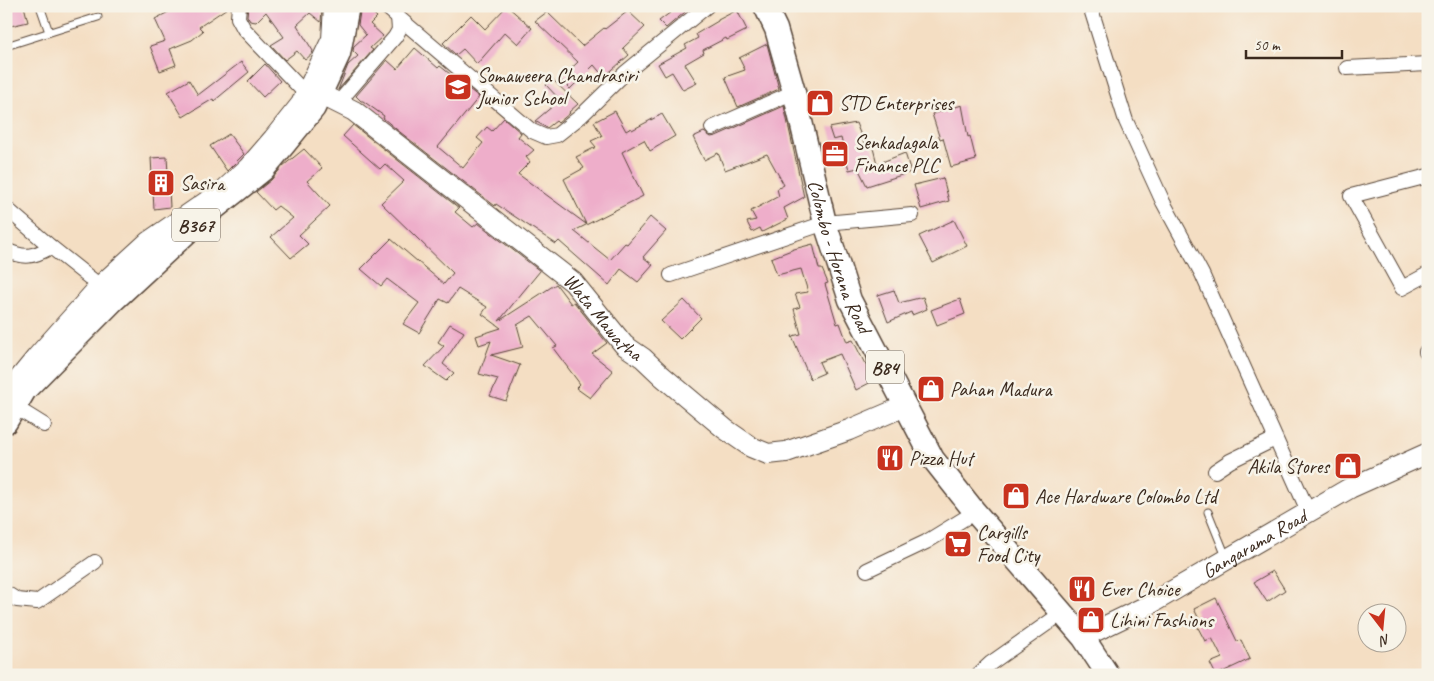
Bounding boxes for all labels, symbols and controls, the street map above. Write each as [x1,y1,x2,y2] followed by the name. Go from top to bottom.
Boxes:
[1246,28,1343,60] scale bar
[1254,36,1281,55] text: 50 m
[476,63,640,111] place label: Somaweera Chandrasiri Junior School
[443,72,473,102] school or university icon: Somaweera Chandrasiri Junior School
[805,88,835,118] shop icon: STD Enterprises
[839,91,955,116] place label: STD Enterprises
[854,130,941,178] place label: Senkadagala Finance PLC
[820,139,850,169] office icon: Senkadagala Finance PLC
[146,168,176,198] building icon: Sasira
[180,171,226,196] place label: Sasira
[802,178,879,340] street label: Colombo - Horana Road
[172,208,220,242] road number: B367
[559,268,648,368] street label: Wata Mawatha
[866,351,904,384] road number: B84
[916,374,946,404] shop icon: Pahan Madura
[950,377,1053,402] place label: Pahan Madura
[875,443,905,473] restaurant icon: Pizza Hut
[909,446,976,471] place label: Pizza Hut
[1333,451,1363,481] shop icon: Akila Stores
[1248,454,1331,479] place label: Akila Stores
[1001,481,1031,511] shop icon: Ace Hardware Colombo Ltd
[1035,484,1220,509] place label: Ace Hardware Colombo Ltd
[1198,502,1314,584] street label: Gangarama Road
[977,520,1042,568] place label: Cargills Food City
[943,529,973,559] supermarket icon: Cargills Food City
[1067,574,1097,604] restaurant icon: Ever Choice
[1101,577,1181,602] place label: Ever Choice
[1356,604,1406,654] north arrow
[1076,605,1106,635] shop icon: Lihini Fashions
[1110,608,1215,633] place label: Lihini Fashions
[1377,631,1392,650] text: N

